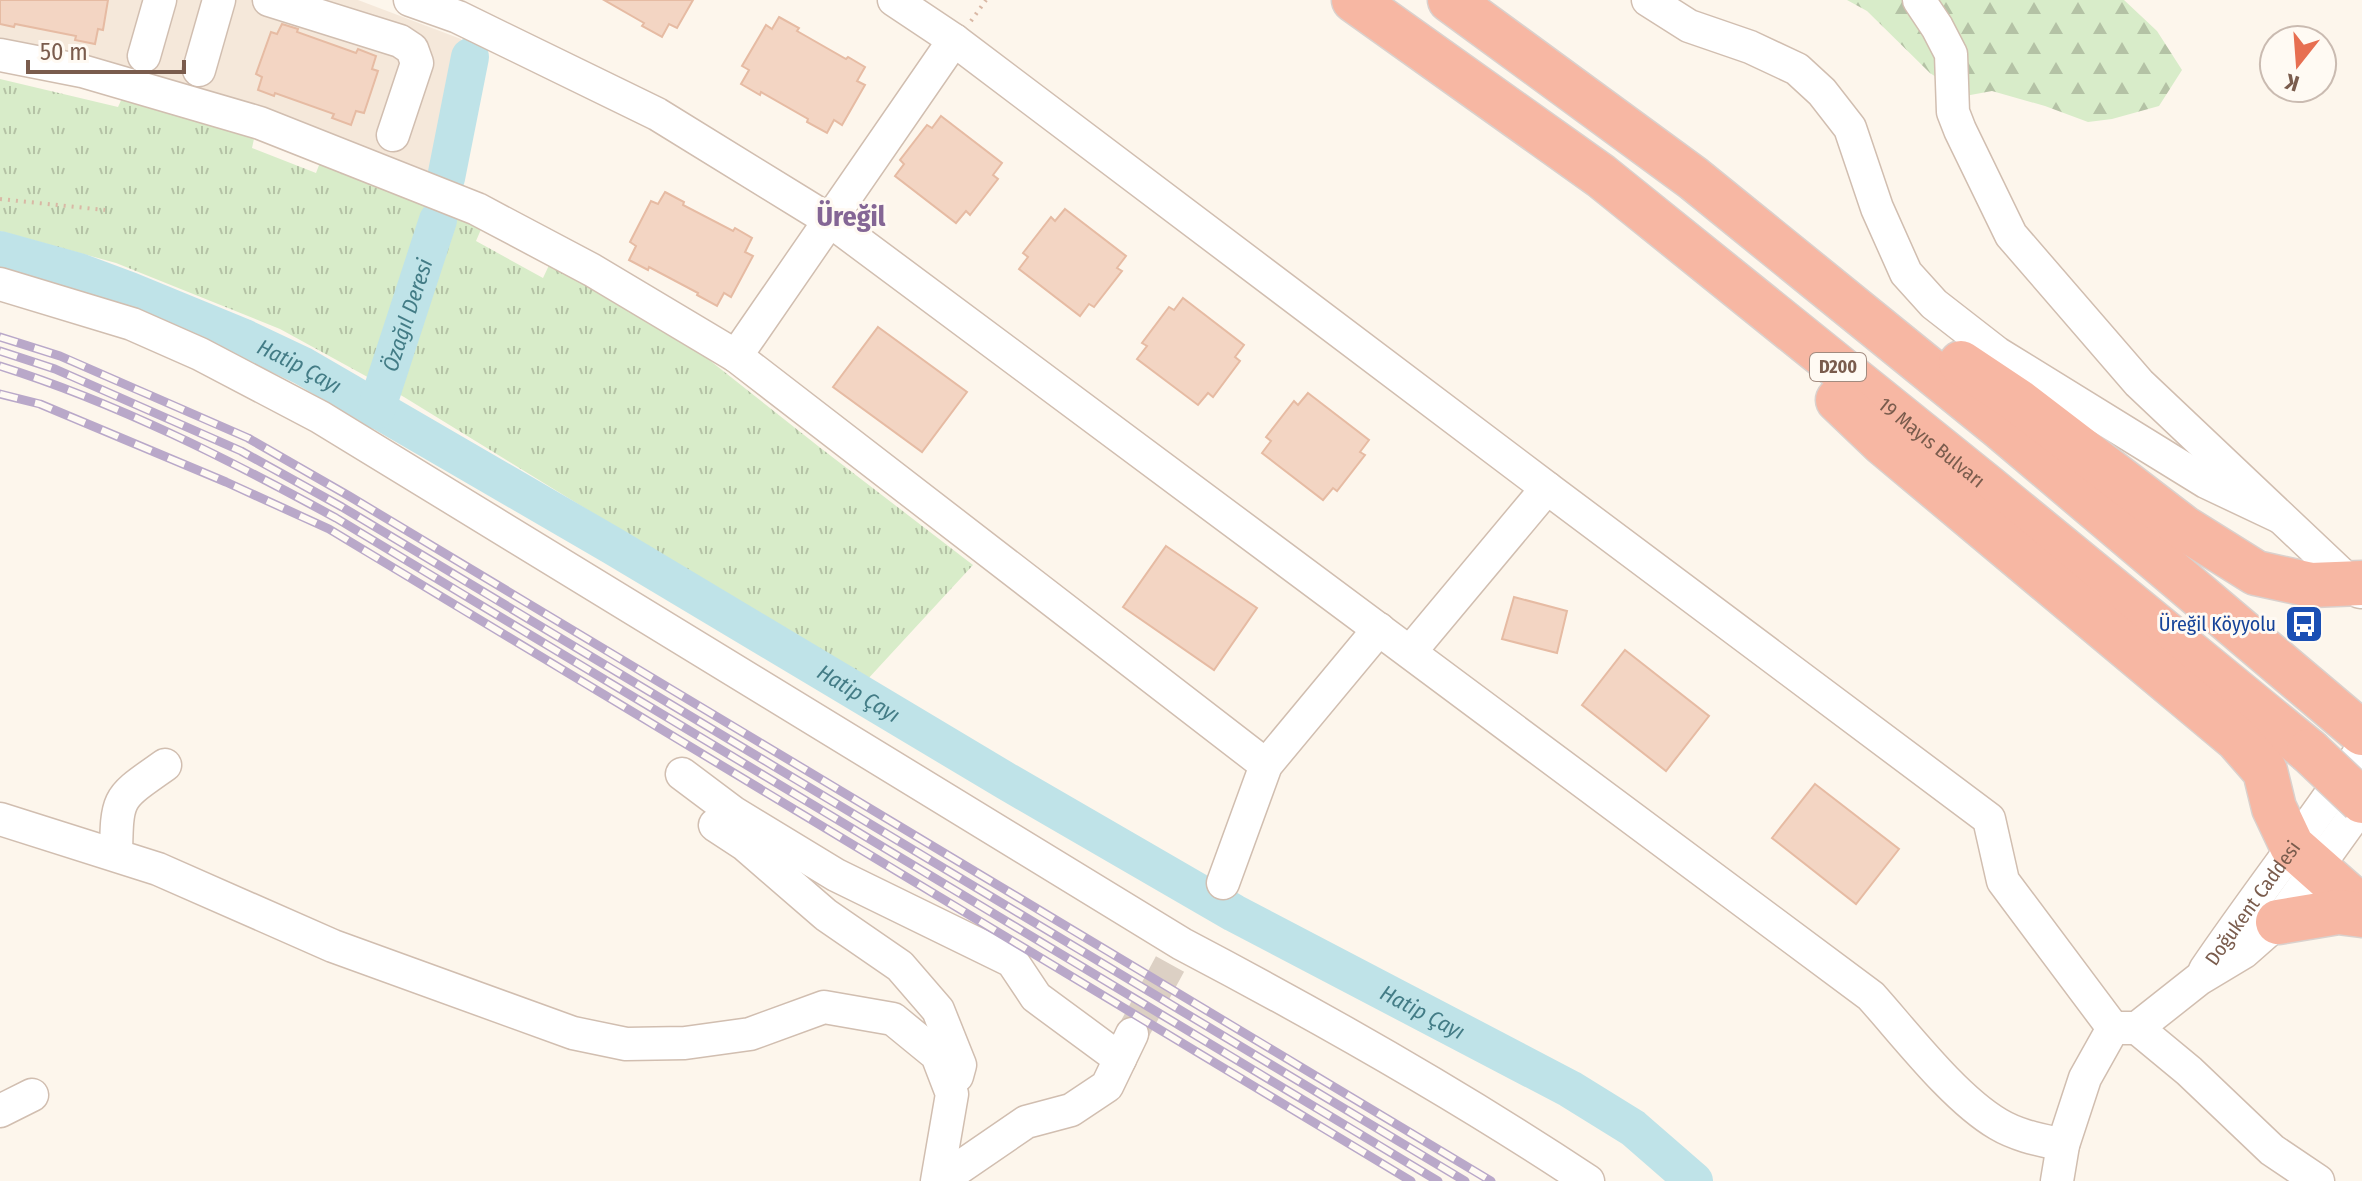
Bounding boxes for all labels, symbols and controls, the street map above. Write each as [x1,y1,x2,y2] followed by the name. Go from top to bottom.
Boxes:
[28,24,184,74] scale bar
[2258,24,2338,104] north arrow
[40,38,88,66] text: 50 m
[2281,68,2302,97] text: K
[817,200,886,233] district label: Üreğil
[377,255,439,375] water label: Özağıl Deresi
[253,333,346,400] water label: Hatip Çayı
[1810,353,1866,381] road number: D200
[1874,392,1990,493] street label: 19 Mayıs Bulvarı
[2283,603,2325,645] bus stop icon: Üreğil Köyyolu
[2159,612,2276,636] place label: Üreğil Köyyolu
[812,658,905,729] water label: Hatip Çayı
[2200,836,2305,970] street label: Doğukent Caddesi
[1376,979,1469,1046] water label: Hatip Çayı

